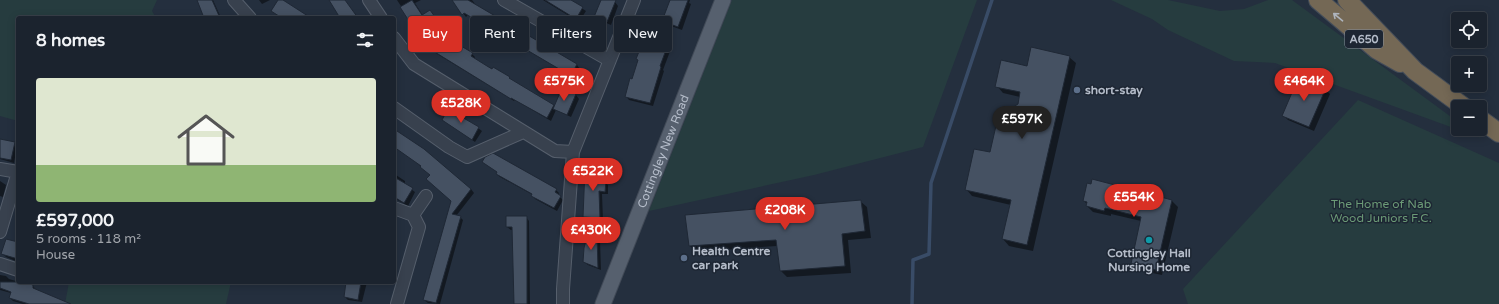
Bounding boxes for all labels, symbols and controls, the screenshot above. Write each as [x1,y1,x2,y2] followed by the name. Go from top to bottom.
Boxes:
[1451,12,1487,136] map controls
[1451,12,1487,48] button: locate
[1332,13,1343,22] one-way arrow
[408,16,462,52] chip: Buy
[470,16,529,52] chip: Rent
[537,16,606,52] chip: Filters
[614,16,672,52] chip: New
[354,29,376,51] icon: filters
[36,30,105,51] text: 8 homes
[1345,30,1383,48] road number: A650
[1451,56,1487,92] button: +
[536,68,592,102] pin: £575K
[1276,68,1332,102] pin: £464K
[543,73,585,89] text: £575K
[1283,73,1325,89] text: £464K
[1085,83,1143,98] place label: short-stay
[1072,85,1082,95] marker: short-stay
[433,90,489,124] pin: £528K
[635,93,692,210] street label: Cottingley New Road
[440,95,482,111] text: £528K
[1451,100,1487,136] button: −
[170,104,242,176] icon: home
[994,106,1050,140] pin: £597K
[1001,111,1043,127] text: £597K
[565,158,621,192] pin: £522K
[572,163,614,179] text: £522K
[1106,184,1162,218] pin: £554K
[1113,189,1155,205] text: £554K
[757,197,813,231] pin: £208K
[1330,197,1432,225] park label: The Home of Nab Wood Juniors F.C.
[764,202,806,218] text: £208K
[36,210,114,231] text: £597,000
[563,217,619,251] pin: £430K
[570,222,612,238] text: £430K
[36,231,141,247] text: 5 rooms · 118 m²
[1144,235,1154,245] marker: Cottingley Hall Nursing Home
[692,244,771,273] place label: Health Centre car park
[1107,246,1191,275] place label: Cottingley Hall Nursing Home
[36,247,75,263] text: House
[679,253,689,263] marker: Health Centre car park

